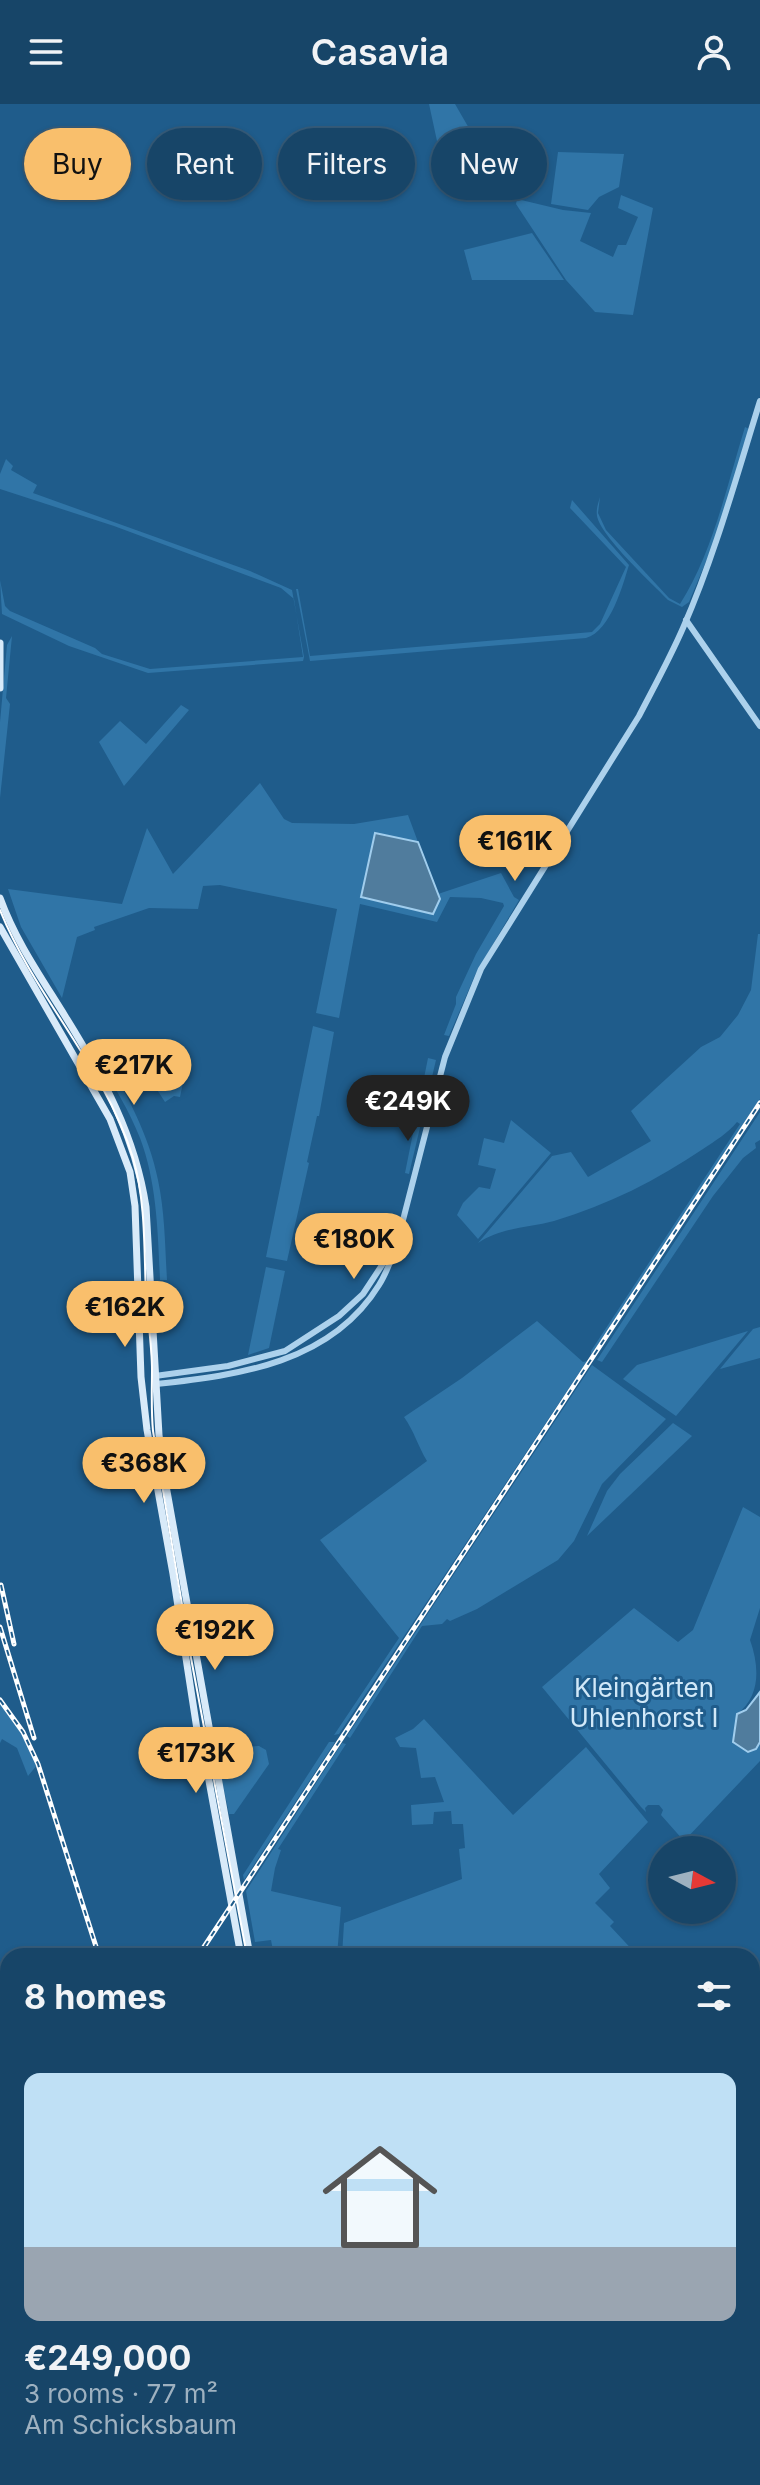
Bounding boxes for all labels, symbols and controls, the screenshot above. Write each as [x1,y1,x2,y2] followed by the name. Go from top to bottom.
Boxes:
[24,30,68,74] icon: menu
[311,30,449,74] text: Casavia
[692,30,736,74] icon: person
[24,128,131,200] chip: Buy
[147,128,262,200] chip: Rent
[278,128,415,200] chip: Filters
[431,128,547,200] chip: New
[459,815,571,883] pin: €161K
[477,825,553,856] text: €161K
[78,1039,190,1107] pin: €217K
[94,1049,174,1080] text: €217K
[352,1075,464,1143] pin: €249K
[365,1085,451,1116] text: €249K
[298,1213,410,1281] pin: €180K
[313,1223,395,1254] text: €180K
[69,1281,181,1349] pin: €162K
[85,1291,165,1322] text: €162K
[88,1437,200,1505] pin: €368K
[100,1447,188,1478] text: €368K
[159,1604,271,1672] pin: €192K
[175,1614,255,1645] text: €192K
[570,1672,718,1733] park label: Kleingärten Uhlenhorst I
[140,1727,252,1795] pin: €173K
[156,1737,236,1768] text: €173K
[648,1836,736,1924] north arrow
[648,1836,736,1924] map controls
[692,1974,736,2018] icon: filters
[24,1976,167,2017] text: 8 homes
[308,2125,452,2269] icon: home
[24,2337,191,2378] text: €249,000
[24,2378,218,2409] text: 3 rooms · 77 m²
[24,2409,237,2440] text: Am Schicksbaum

